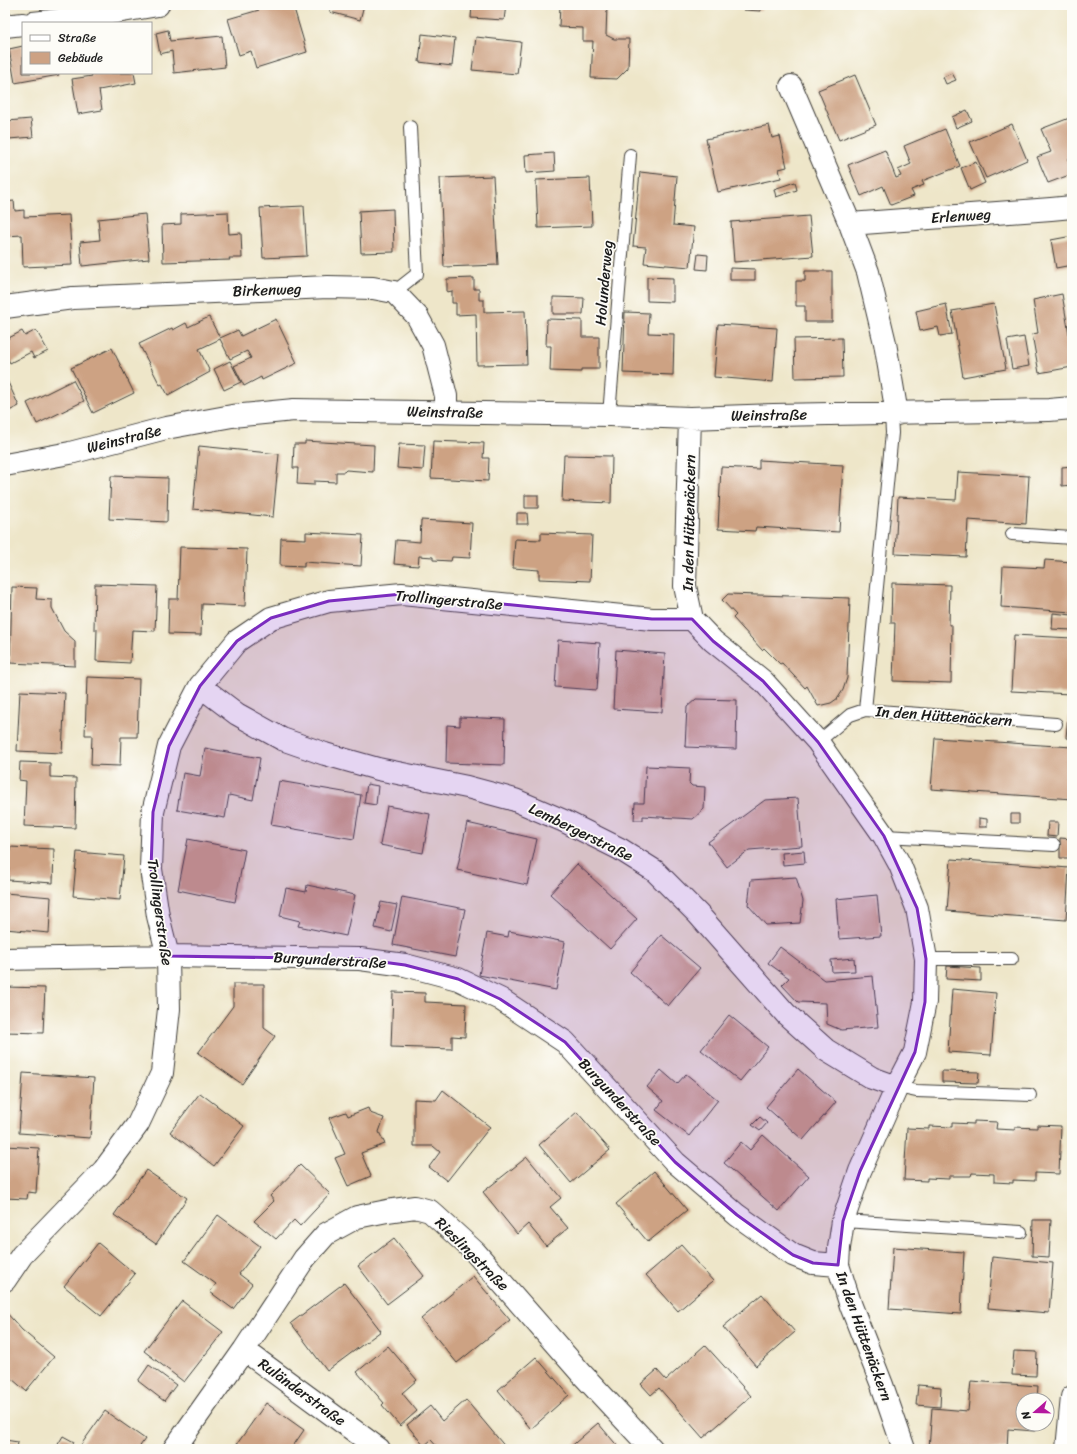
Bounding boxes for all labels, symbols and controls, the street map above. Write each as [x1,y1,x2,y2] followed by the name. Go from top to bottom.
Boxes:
[22,22,152,74] legend
[58,27,96,49] text: Straße
[58,47,103,69] text: Gebäude
[930,201,992,231] street label: Erlenweg
[587,239,621,327] street label: Holunderweg
[232,276,302,304] street label: Birkenweg
[407,398,484,426] street label: Weinstraße
[731,401,808,429] street label: Weinstraße
[84,417,164,461] street label: Weinstraße
[675,454,703,593] street label: In den Hüttenäckern
[394,582,504,618] street label: Trollingerstraße
[874,698,1013,734] street label: In den Hüttenäckern
[524,795,638,869] street label: Lembergerstraße
[140,857,180,967] street label: Trollingerstraße
[273,944,387,976] street label: Burgunderstraße
[572,1052,668,1152] street label: Burgunderstraße
[429,1211,516,1298] street label: Rieslingstraße
[828,1266,900,1405] street label: In den Hüttenäckern
[252,1351,352,1433] street label: Ruländerstraße
[1015,1392,1055,1432] north arrow
[1016,1408,1037,1423] text: N

